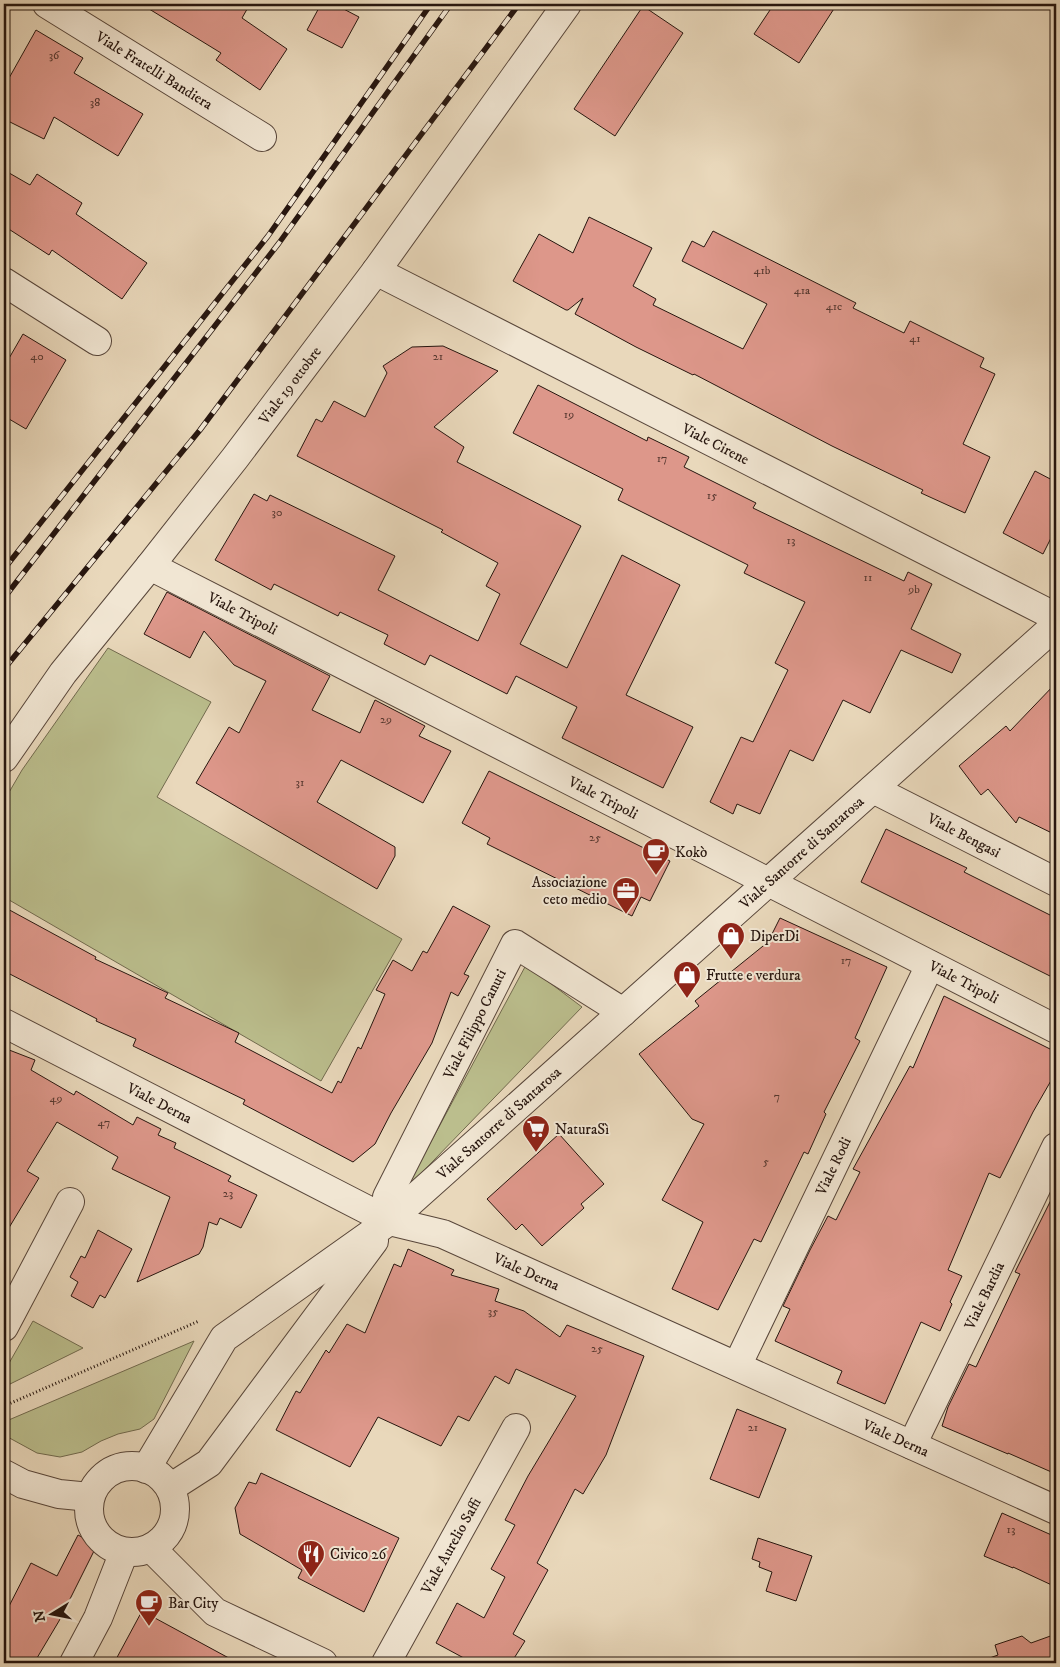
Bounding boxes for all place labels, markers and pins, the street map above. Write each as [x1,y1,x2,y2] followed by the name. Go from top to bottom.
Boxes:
[641,837,671,876] cafe icon: Kokò
[675,843,707,862] place label: Kokò
[532,873,607,909] place label: Associazione ceto medio
[611,876,641,915] office icon: Associazione ceto medio
[716,921,746,960] shop icon: DiperDi
[750,927,799,946] place label: DiperDi
[672,960,702,999] shop icon: Frutte e verdura
[706,966,801,985] place label: Frutte e verdura
[521,1114,551,1153] supermarket icon: NaturaSì
[555,1120,609,1139] place label: NaturaSì
[296,1539,326,1578] restaurant icon: Civico 26
[330,1545,388,1564] place label: Civico 26
[134,1588,164,1627] cafe icon: Bar City
[168,1594,219,1613] place label: Bar City

